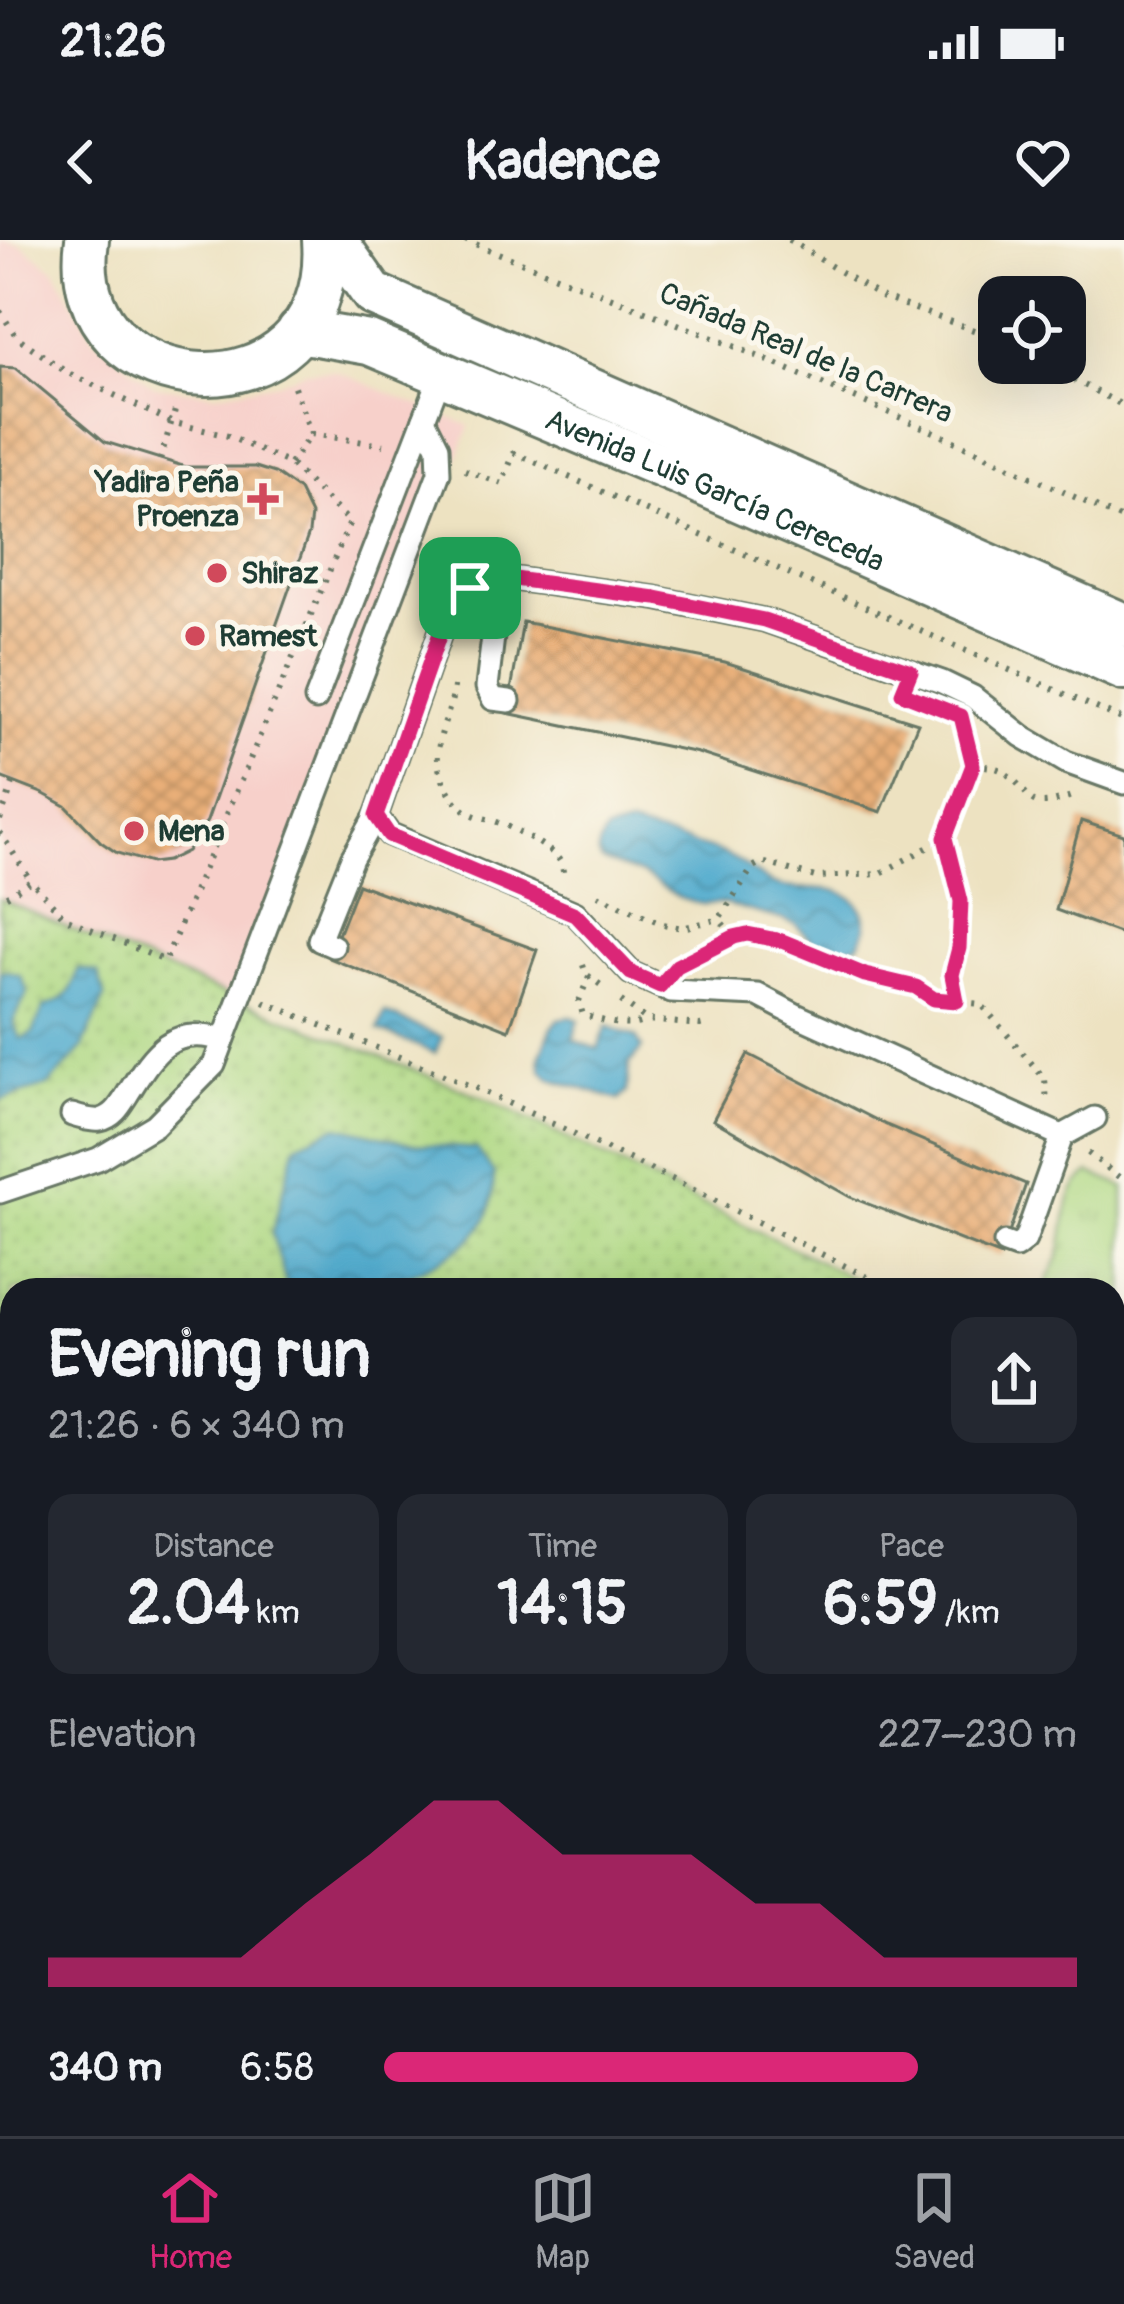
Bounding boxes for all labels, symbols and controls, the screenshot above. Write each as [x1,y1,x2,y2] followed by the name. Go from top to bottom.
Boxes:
[60,14,166,70] text: 21:26
[465,128,659,196] text: Kadence
[48,129,114,195] icon: back
[1010,129,1076,195] icon: heart
[654,274,958,432] street label: Cañada Real de la Carrera
[978,276,1086,384] map controls
[978,276,1086,384] button: locate
[540,401,890,580] street label: Avenida Luis García Cereceda
[93,464,239,535] place label: Yadira Peña Proenza
[250,486,276,512] marker: Yadira Peña Proenza
[419,537,521,639] pin
[241,555,319,592] place label: Shiraz
[437,555,503,621] icon: arrive
[204,560,230,586] marker: Shiraz
[219,618,318,655] place label: Ramest
[182,623,208,649] marker: Ramest
[158,813,225,850] place label: Mena
[121,818,147,844] marker: Mena
[48,1314,371,1397] text: Evening run
[951,1317,1077,1443] button: share
[48,1401,345,1450] text: 21:26 · 6 × 340 m
[153,1526,274,1567] text: Distance
[528,1526,597,1567] text: Time
[879,1526,944,1567] text: Pace
[127,1567,250,1642] text: 2.04
[497,1567,628,1642] text: 14:15
[823,1567,938,1642] text: 6:59
[250,1592,300,1633] text: km
[938,1592,1000,1633] text: /km
[48,1710,197,1759] text: Elevation
[878,1710,1077,1759] text: 227–230 m
[48,2043,162,2092] text: 340 m
[240,2043,314,2092] text: 6:58
[149,2165,232,2278] tab: Home
[530,2165,596,2278] tab: Map
[893,2165,975,2278] tab: Saved

